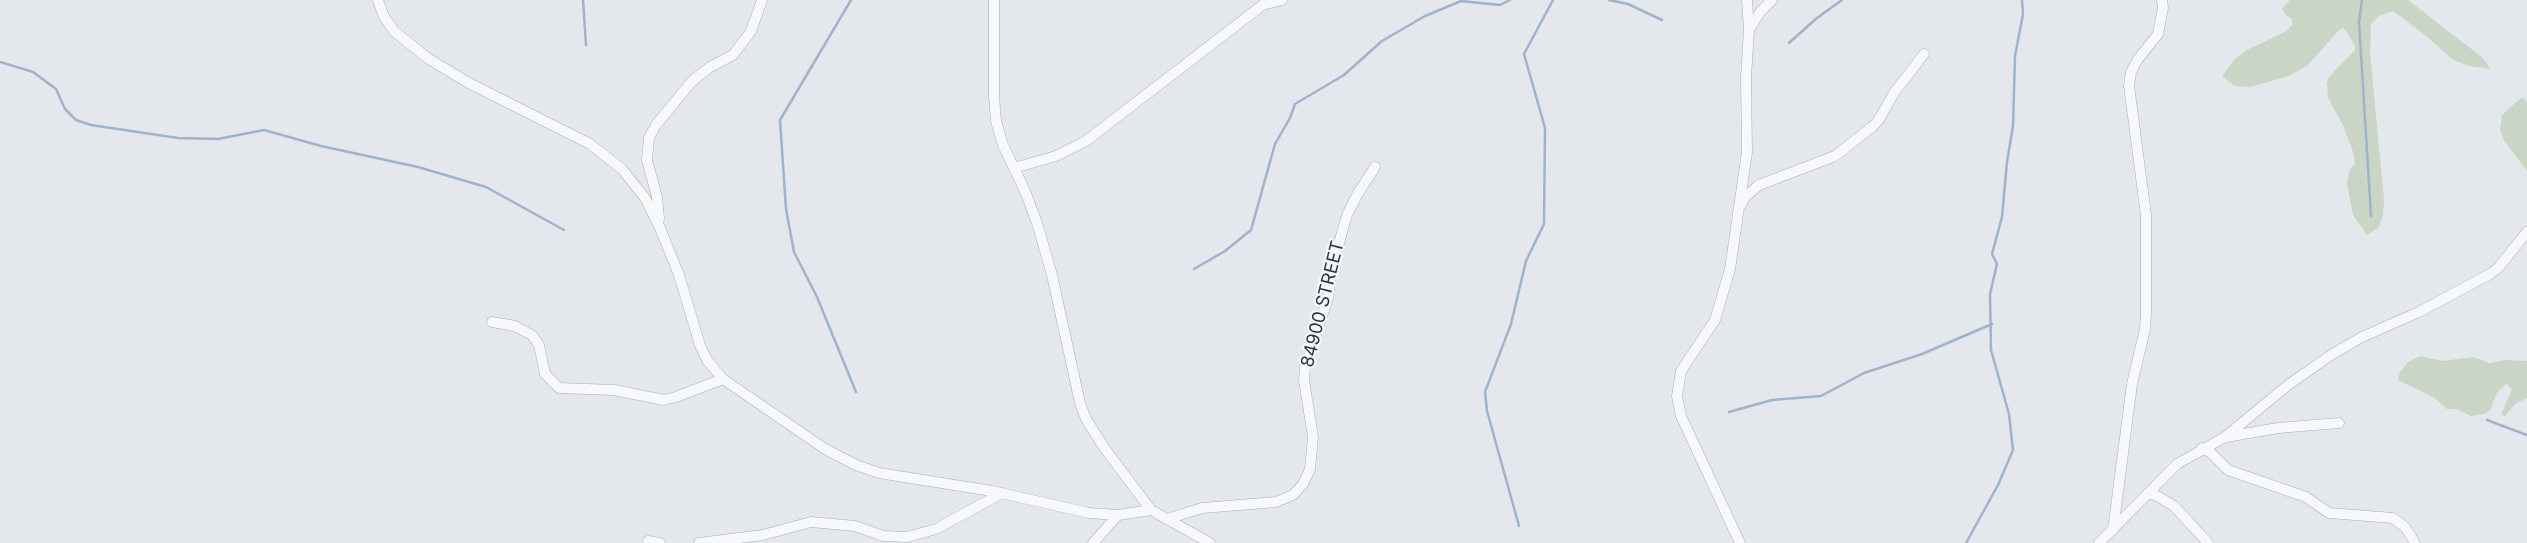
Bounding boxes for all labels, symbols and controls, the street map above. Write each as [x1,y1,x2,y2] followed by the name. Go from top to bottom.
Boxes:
[1297,238,1349,370] street label: 84900 STREET

